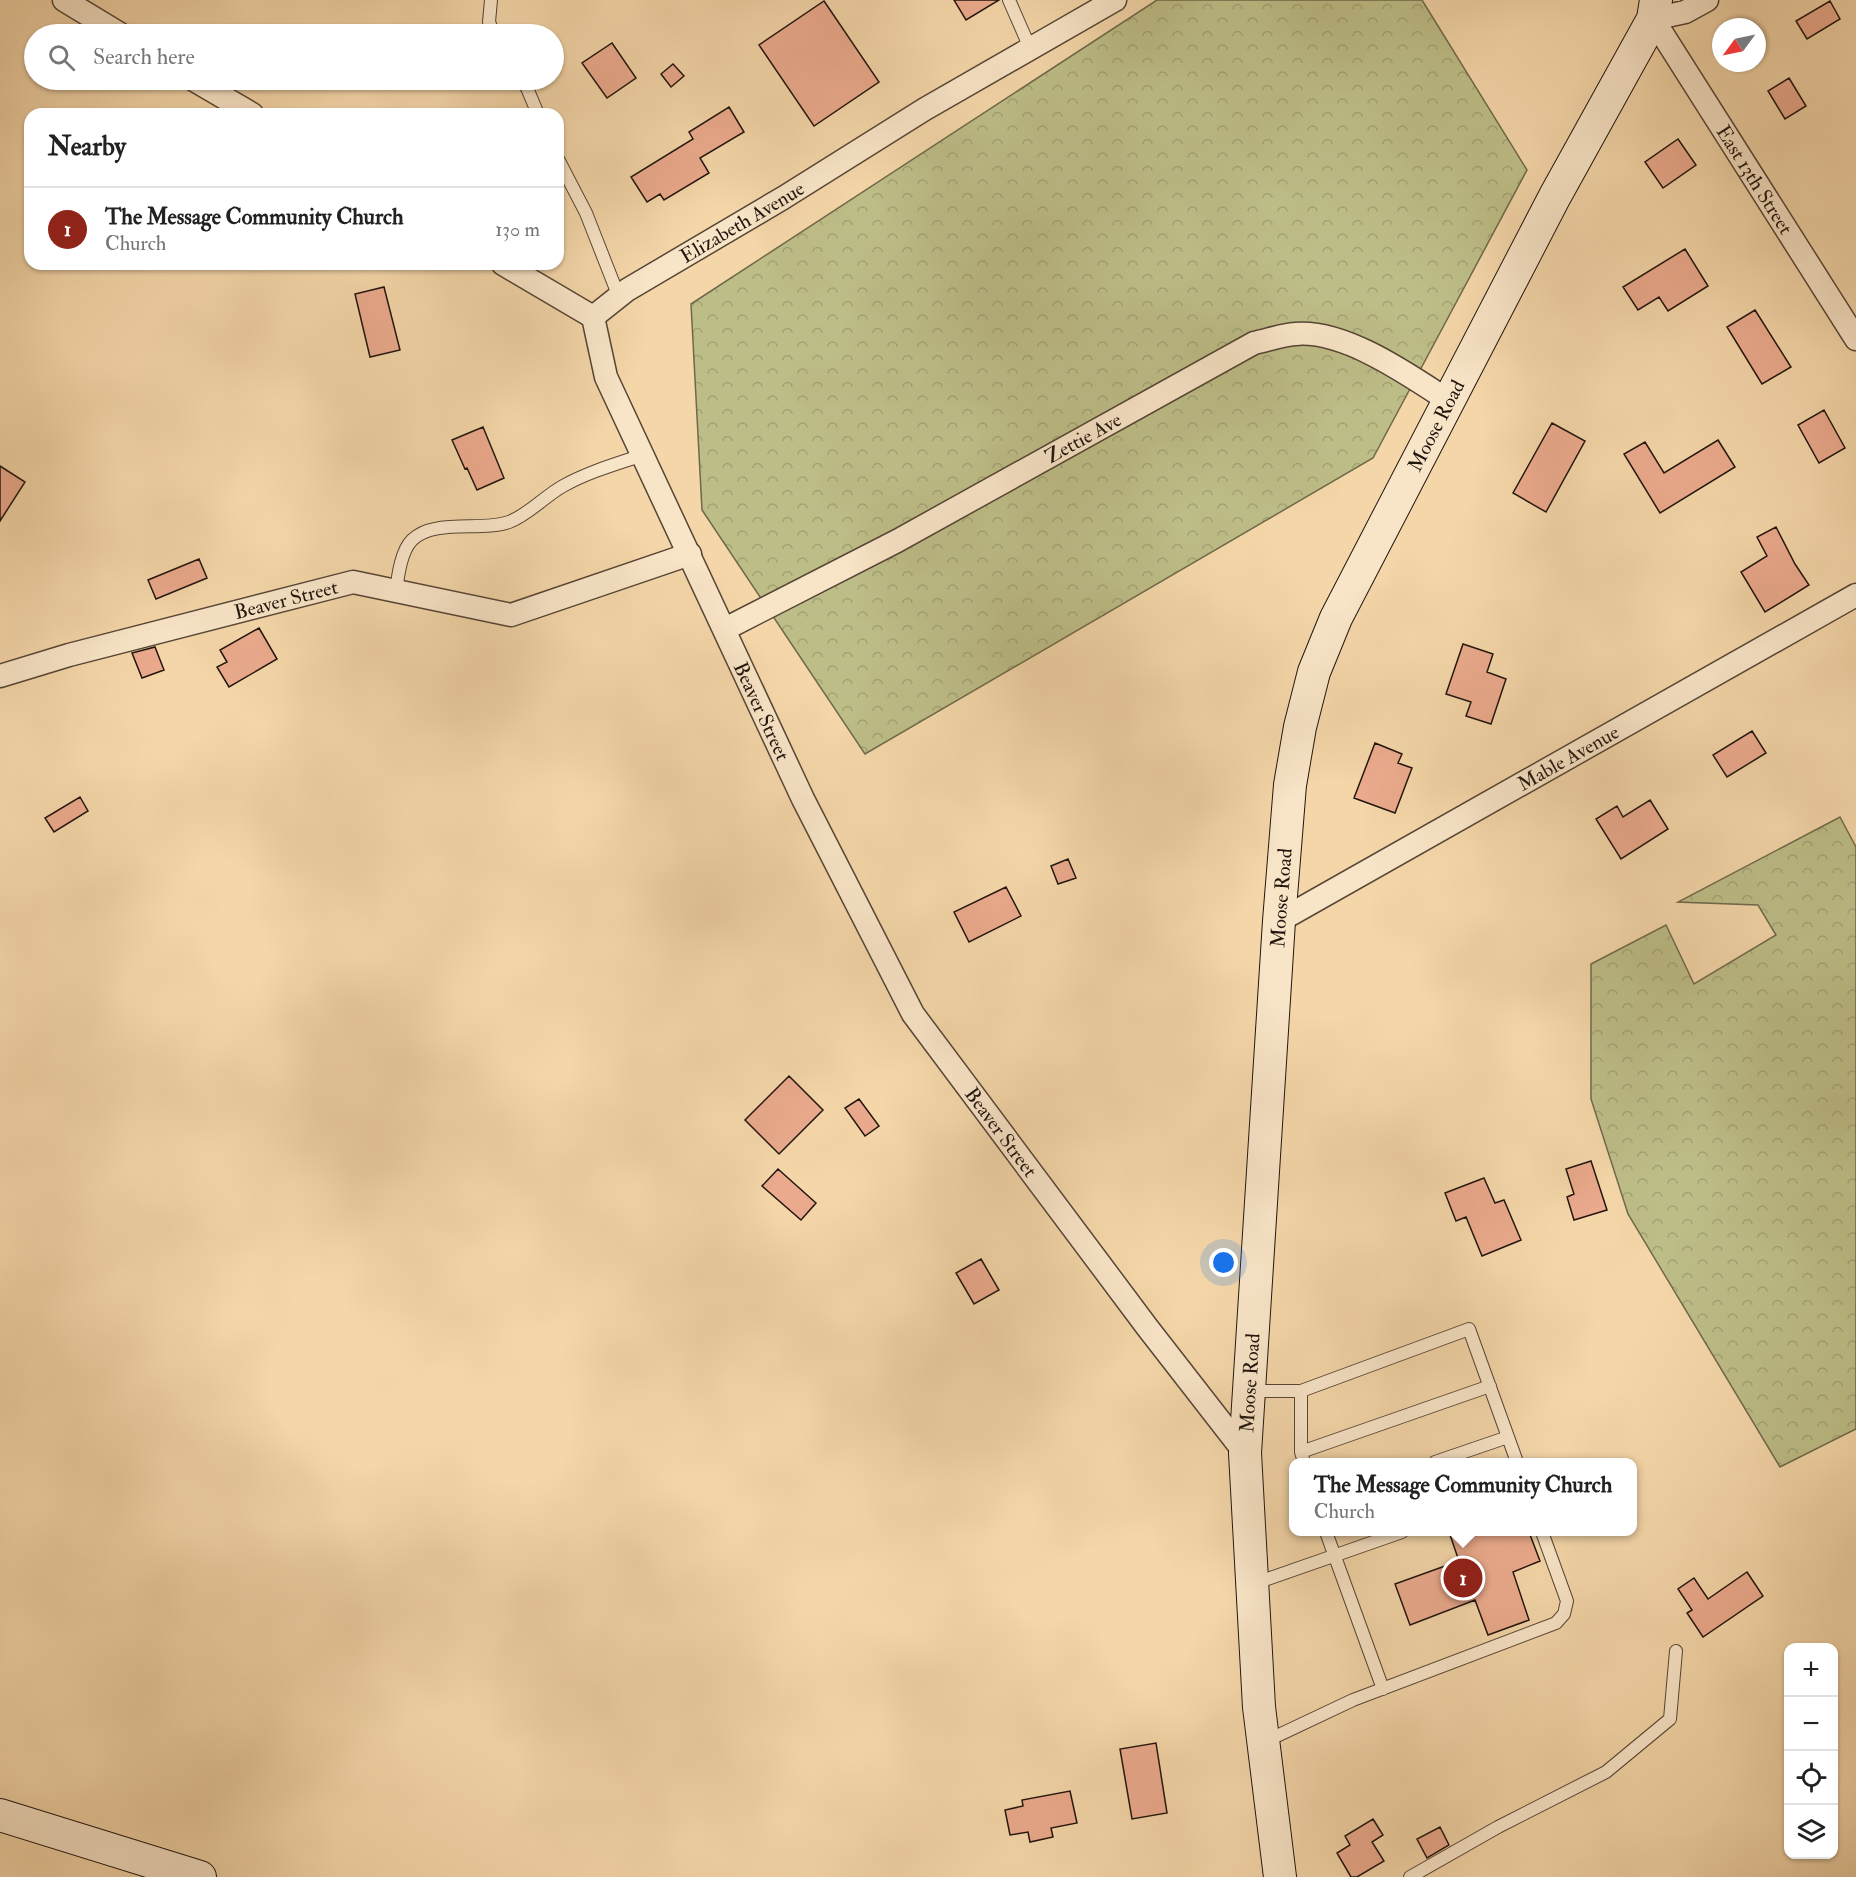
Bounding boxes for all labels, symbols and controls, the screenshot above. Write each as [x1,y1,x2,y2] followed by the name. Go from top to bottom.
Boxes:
[1712,18,1766,72] north arrow
[24,24,564,90] search box
[45,41,78,74] icon: search
[93,43,195,71] text: Search here
[1711,120,1799,239] street label: East 13th Street
[48,131,126,163] text: Nearby
[675,175,809,268] street label: Elizabeth Avenue
[105,203,404,231] text: The Message Community Church
[64,217,71,242] text: 1
[495,217,540,242] text: 130 m
[105,231,166,256] text: Church
[1402,375,1470,475] street label: Moose Road
[1041,407,1126,469] street label: Zettie Ave
[231,574,341,625] street label: Beaver Street
[728,658,796,765] street label: Beaver Street
[1513,719,1623,796] street label: Mable Avenue
[1265,847,1297,948] street label: Moose Road
[959,1082,1043,1182] street label: Beaver Street
[1209,1248,1238,1277] your location
[1234,1332,1265,1433] street label: Moose Road
[1289,1458,1637,1536] popup
[1314,1471,1612,1499] text: The Message Community Church
[1314,1499,1375,1524] text: Church
[1444,1556,1482,1600] pin: 1
[1784,1643,1838,1859] map controls
[1784,1643,1838,1697] button: +
[1784,1697,1838,1751] button: −
[1784,1751,1838,1805] button: locate
[1784,1805,1838,1859] button: layers

